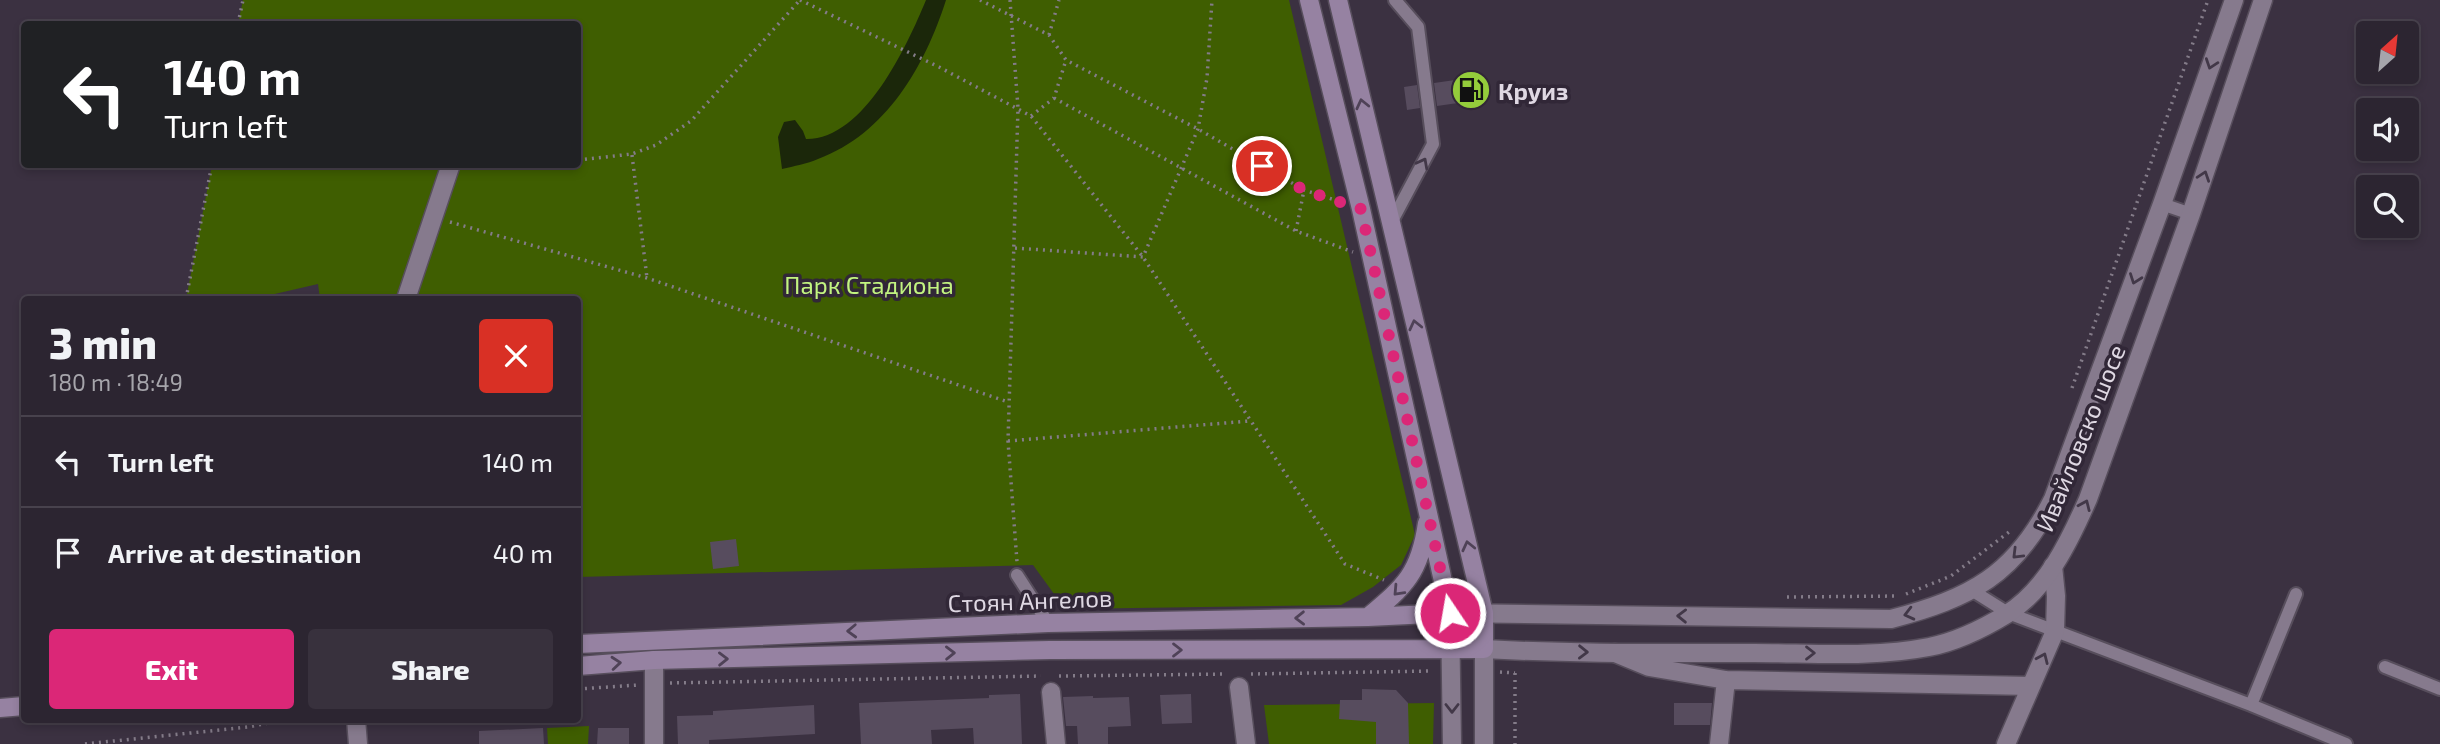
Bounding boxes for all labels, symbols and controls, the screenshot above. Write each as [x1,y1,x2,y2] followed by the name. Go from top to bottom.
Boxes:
[2356,21,2418,84] north arrow
[2356,21,2419,238] map controls
[164,46,301,105] text: 140 m
[49,49,140,140] icon: left
[2205,58,2219,70] one-way arrow
[1450,69,1492,111] fuel station icon: Круиз
[1498,76,1568,105] place label: Круиз
[1356,98,1370,110] one-way arrow
[2356,98,2419,161] button: sound
[164,106,288,144] text: Turn left
[1232,136,1292,196] pin
[1243,147,1281,185] icon: arrive
[1414,157,1428,170] one-way arrow
[2196,170,2210,183] one-way arrow
[2356,175,2419,238] button: search
[784,270,954,299] park label: Парк Стадиона
[2129,272,2143,284] one-way arrow
[49,317,157,367] text: 3 min
[479,319,553,393] button: close
[1409,319,1423,331] one-way arrow
[2029,340,2131,536] street label: Ивайловско шосе
[49,368,183,396] text: 180 m · 18:49
[49,443,87,481] icon: left
[108,446,214,477] text: Turn left
[482,446,553,477] text: 140 m
[2077,500,2091,513] one-way arrow
[49,534,87,572] icon: arrive
[108,537,361,568] text: Arrive at destination
[493,537,553,568] text: 40 m
[1462,540,1476,552] one-way arrow
[2013,545,2026,558] one-way arrow
[1413,576,1487,650] position arrow
[947,583,1113,617] street label: Стоян Ангелов
[1393,583,1406,596] one-way arrow
[1903,606,1915,620] one-way arrow
[1676,608,1687,623] one-way arrow
[1294,610,1305,626] one-way arrow
[847,624,858,639] one-way arrow
[49,629,294,709] button: Exit
[308,629,553,709] button: Share
[1173,642,1183,658] one-way arrow
[945,645,956,661] one-way arrow
[1578,645,1589,660] one-way arrow
[1806,645,1816,661] one-way arrow
[717,651,728,666] one-way arrow
[2035,653,2049,666] one-way arrow
[611,656,622,671] one-way arrow
[1444,703,1460,713] one-way arrow

